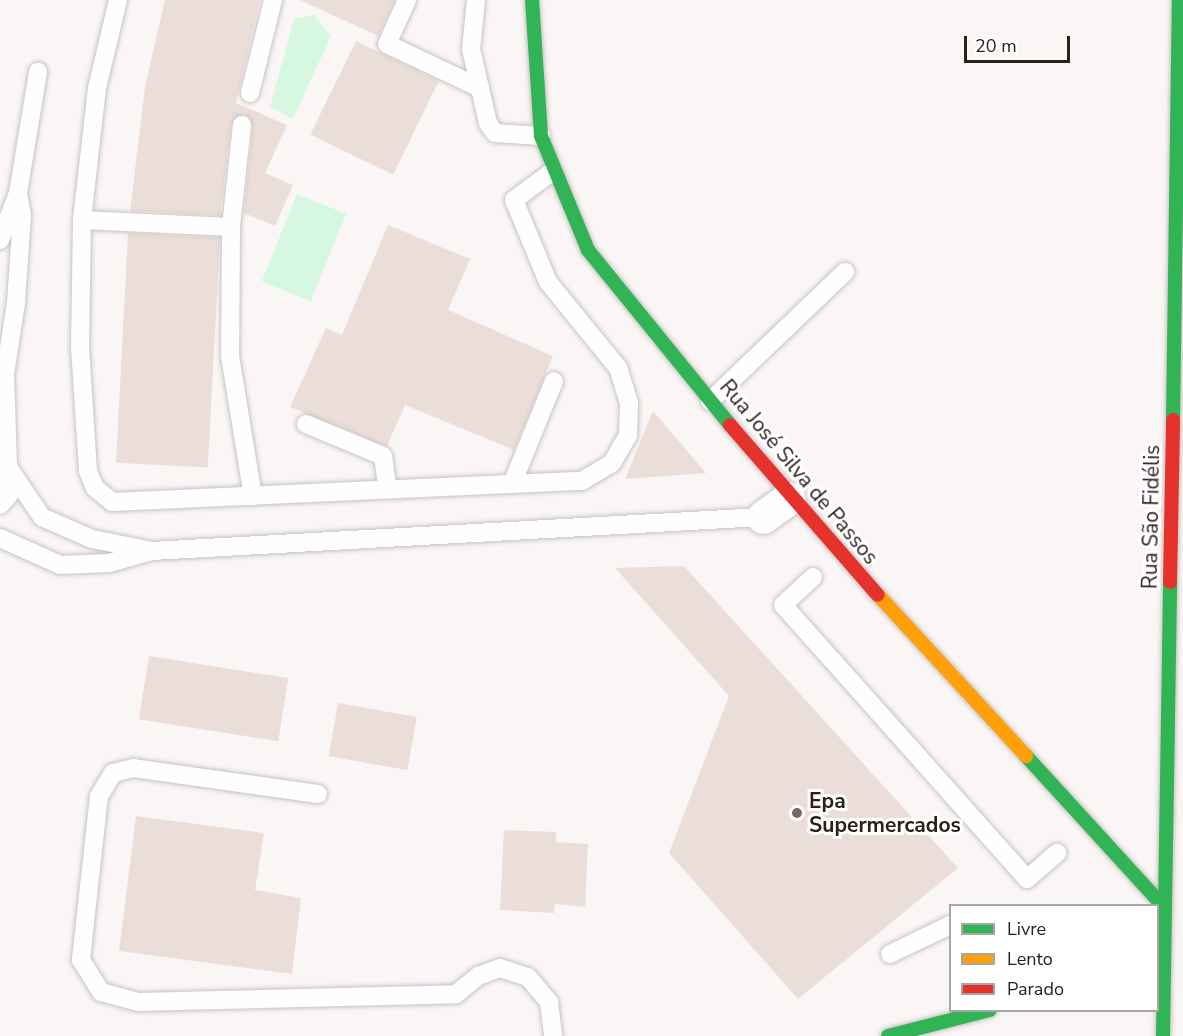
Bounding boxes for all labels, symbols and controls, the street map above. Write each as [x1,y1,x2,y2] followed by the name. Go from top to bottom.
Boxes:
[967,24,1074,62] scale bar
[975,34,1017,58] text: 20 m
[714,375,884,569] street label: Rua José Silva de Passos
[1137,445,1165,589] street label: Rua São Fidélis
[809,788,961,838] place label: Epa Supermercados
[790,806,804,820] marker: Epa Supermercados
[949,904,1159,1012] legend
[1007,917,1046,941] text: Livre
[1007,947,1053,971] text: Lento
[1007,977,1064,1001] text: Parado

